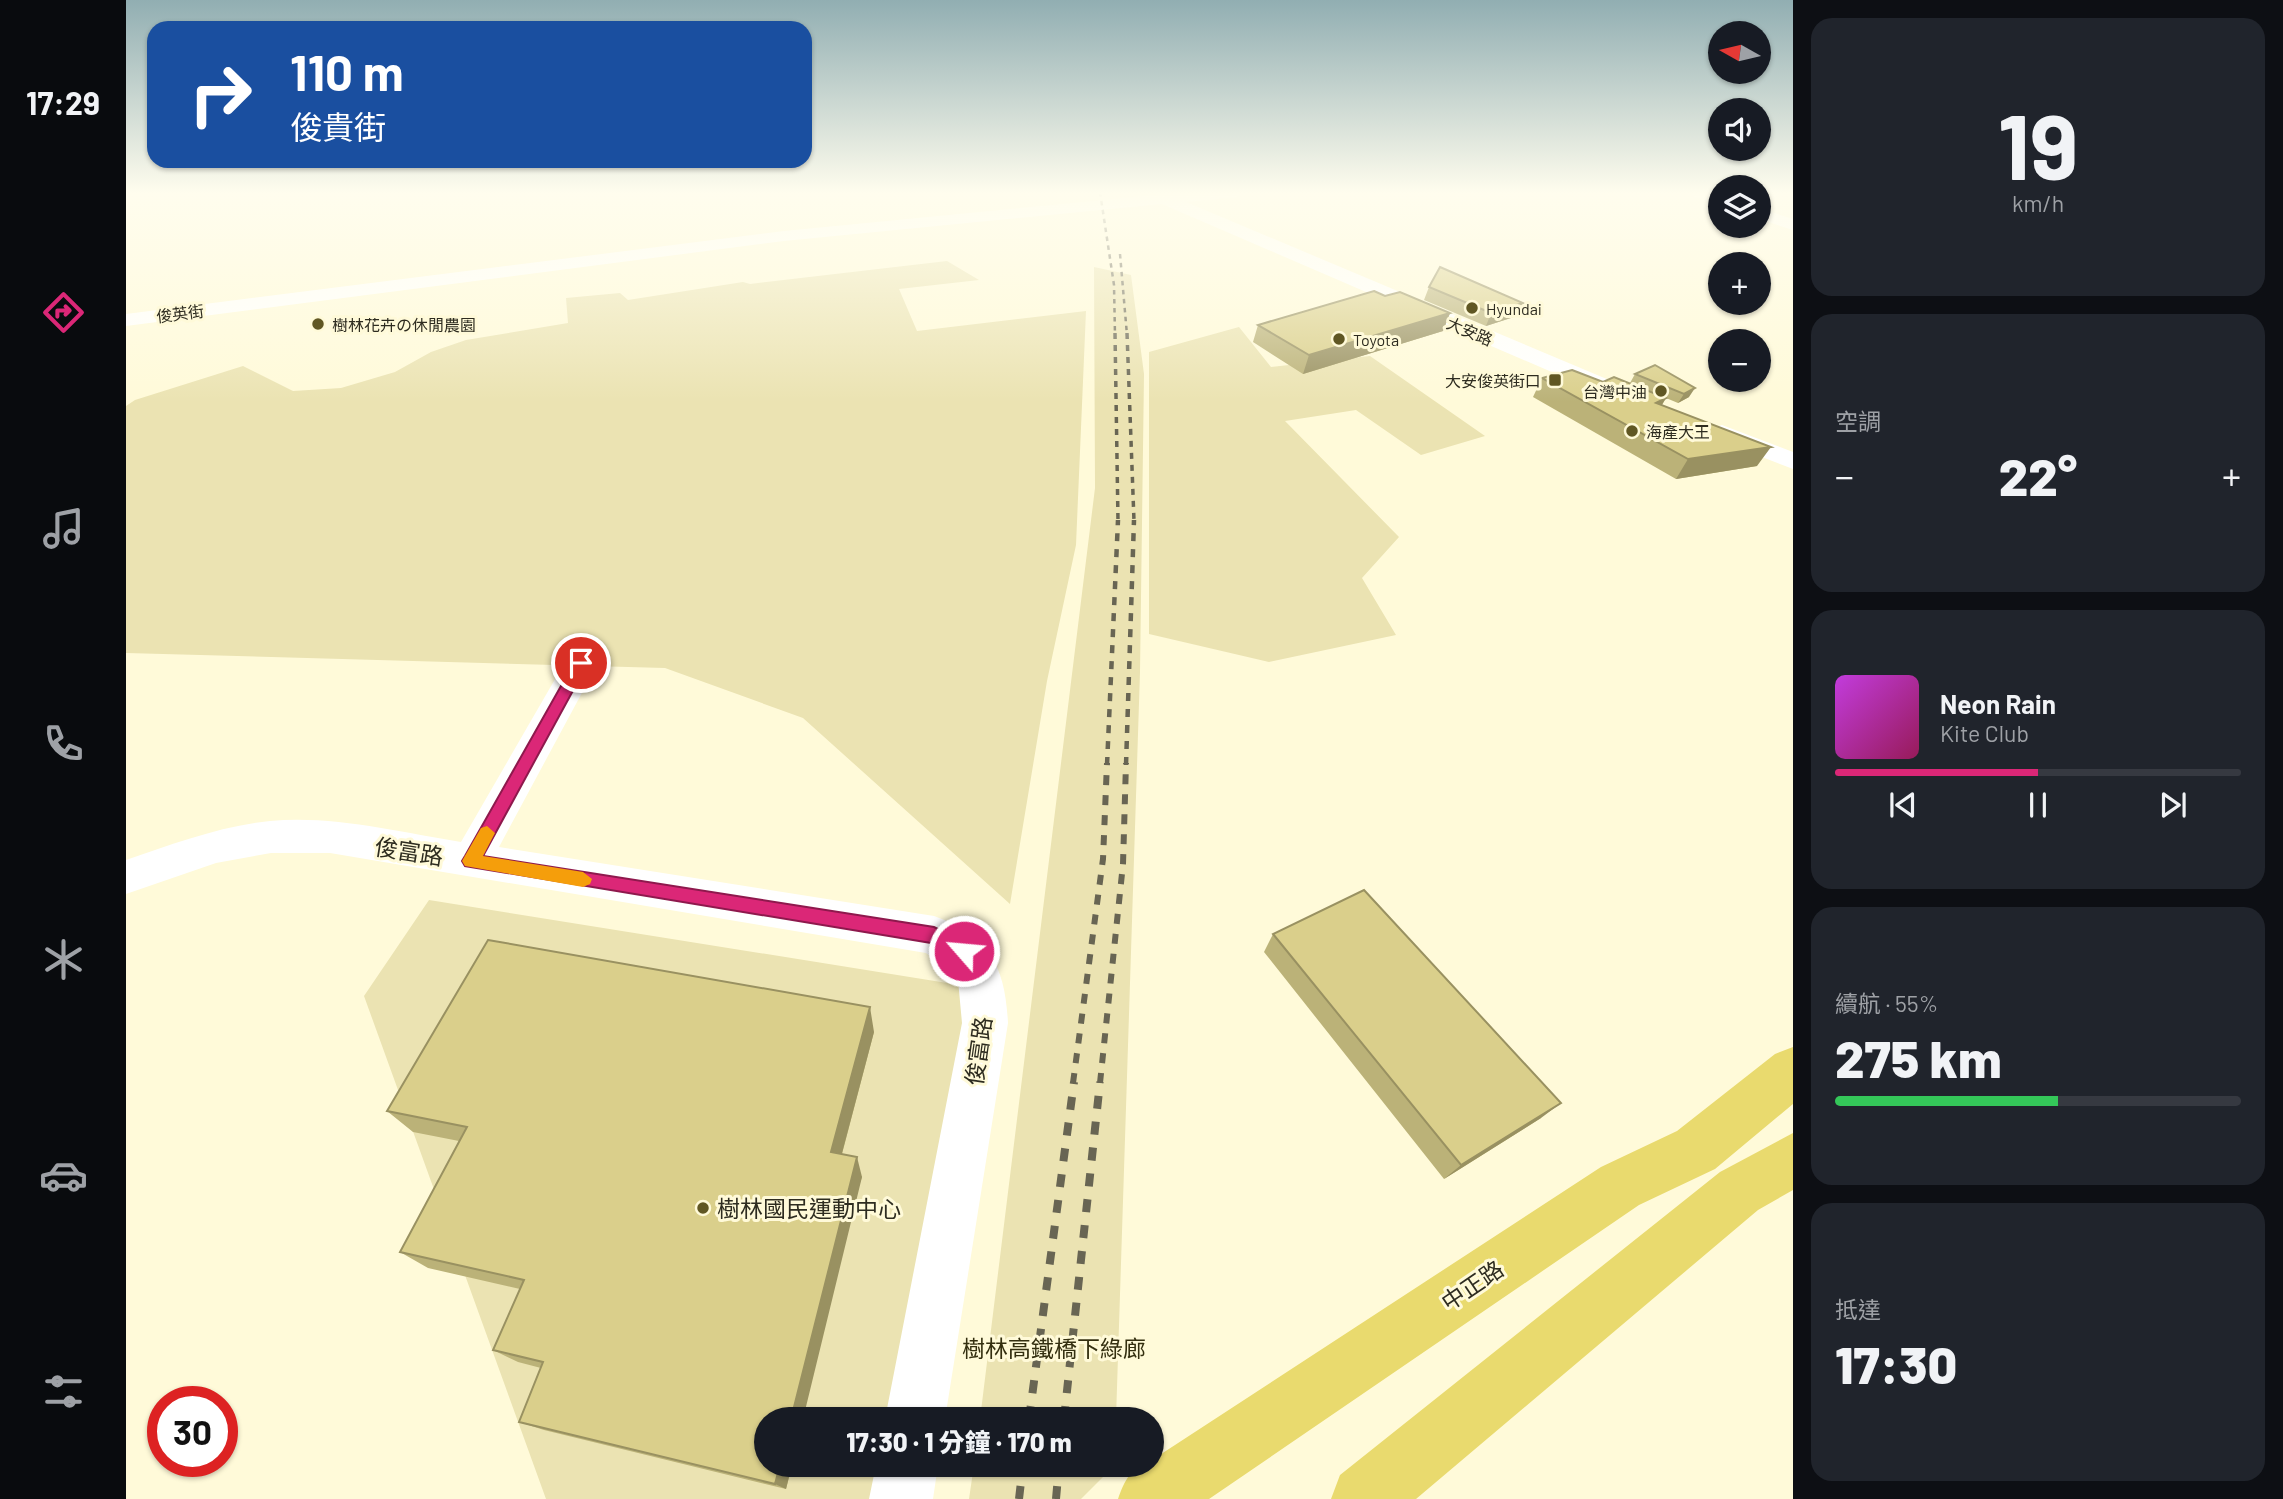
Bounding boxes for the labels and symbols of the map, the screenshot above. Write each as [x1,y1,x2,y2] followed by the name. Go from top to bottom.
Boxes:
[1708,21,1771,84] north arrow
[1486,299,1542,318] place label: Hyundai
[1464,300,1480,316] marker: Hyundai
[155,301,205,325] street label: 俊英街
[1444,313,1496,349] street label: 大安路
[332,315,476,334] place label: 樹林花卉の休閒農園
[310,316,326,332] marker: 樹林花卉の休閒農園
[1353,330,1399,349] place label: Toyota
[1331,331,1347,347] marker: Toyota
[1445,371,1541,390] place label: 大安俊英街口
[1547,372,1563,388] marker: 大安俊英街口
[1583,382,1647,401] place label: 台灣中油
[1653,383,1669,399] marker: 台灣中油
[1646,422,1710,441] place label: 海產大王
[1624,423,1640,439] marker: 海產大王
[551,633,611,693] pin
[373,832,445,870] street label: 俊富路
[927,914,1001,988] position arrow
[959,1015,997,1087] street label: 俊富路
[717,1194,901,1222] place label: 樹林國民運動中心
[695,1200,711,1216] marker: 樹林國民運動中心
[1436,1254,1508,1316] street label: 中正路
[962,1334,1146,1362] park label: 樹林高鐵橋下綠廊
[147,1386,238,1477] speed limit sign: 30

